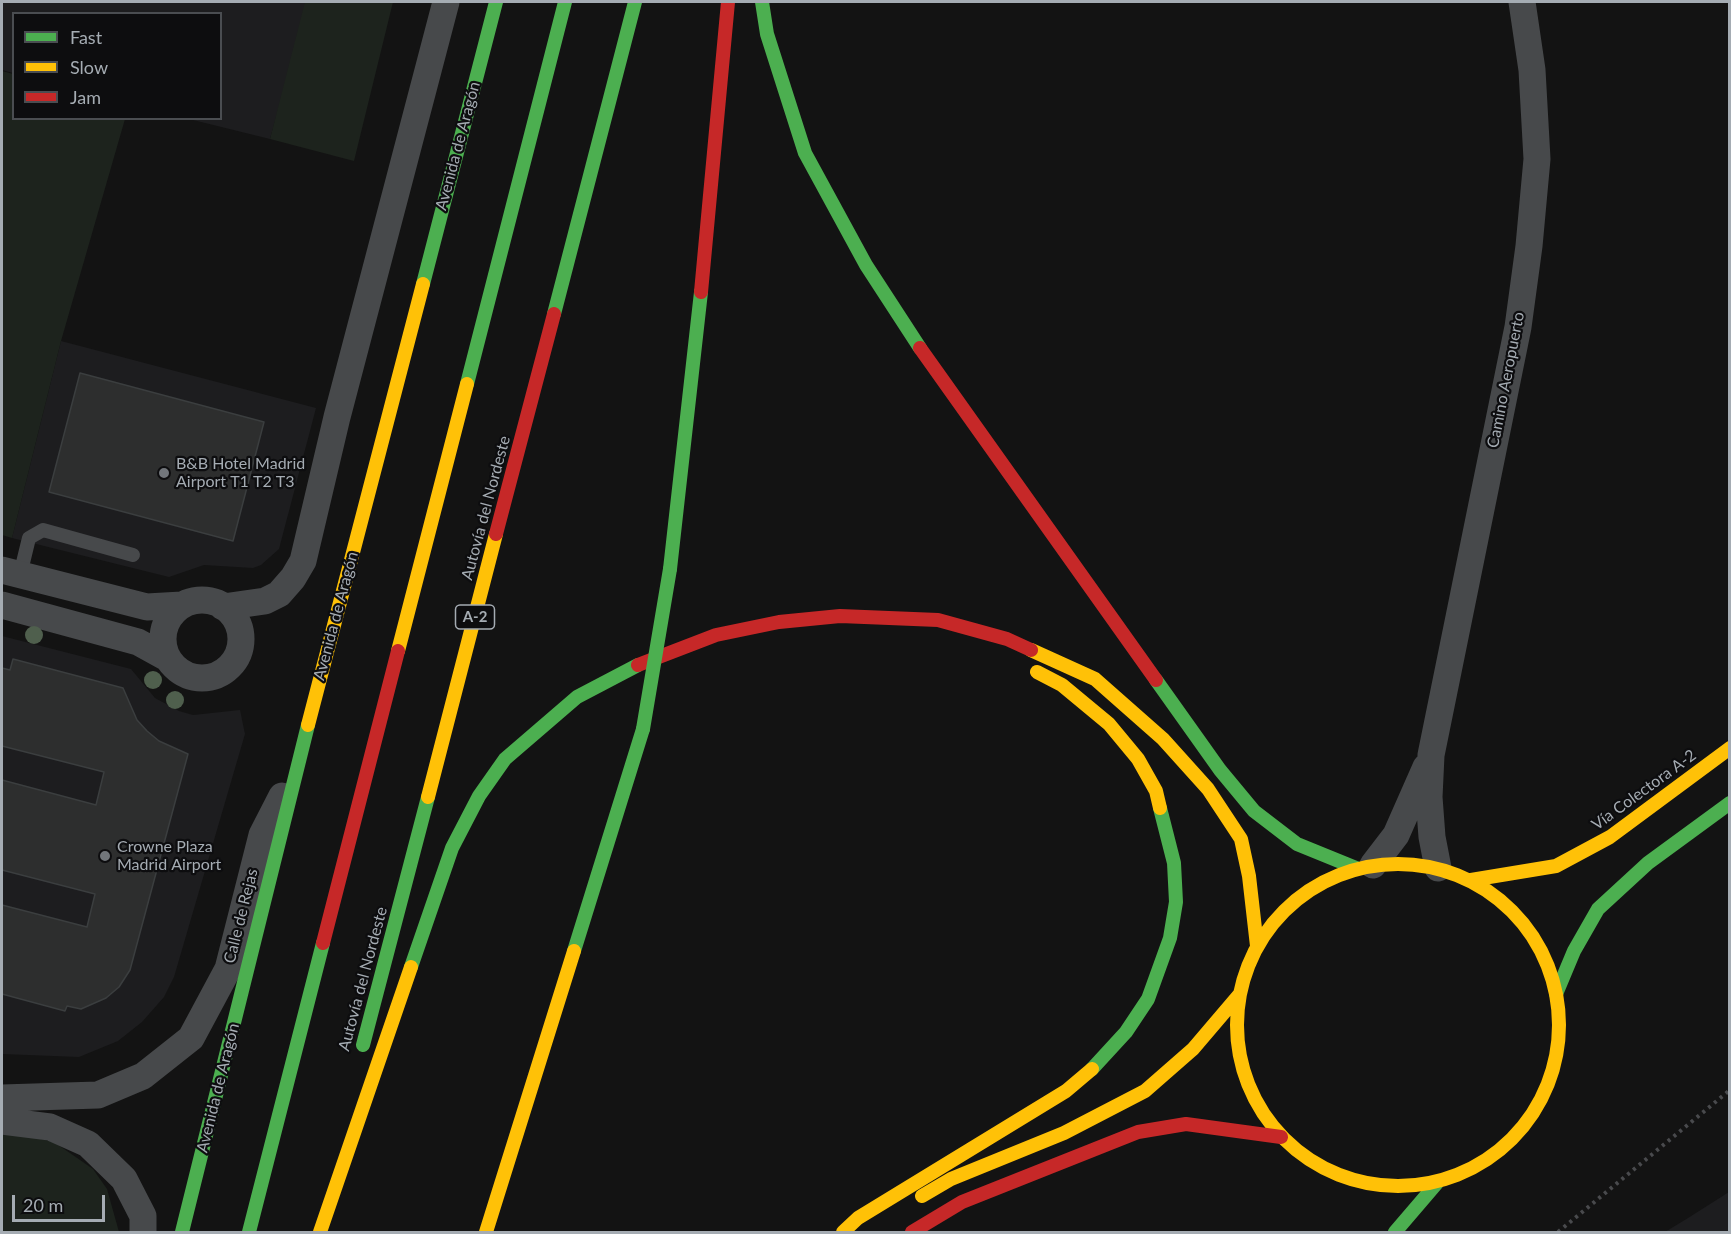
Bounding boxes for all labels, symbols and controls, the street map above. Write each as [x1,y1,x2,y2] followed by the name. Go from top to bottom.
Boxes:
[12,12,222,120] legend
[70,26,102,48] text: Fast
[70,56,108,78] text: Slow
[432,79,484,213] street label: Avenida de Aragón
[70,86,101,108] text: Jam
[1483,310,1529,450] street label: Camino Aeropuerto
[458,434,514,582] street label: Autovía del Nordeste
[176,454,305,492] place label: B&B Hotel Madrid Airport T1 T2 T3
[157,466,171,480] marker: B&B Hotel Madrid Airport T1 T2 T3
[310,549,362,683] street label: Avenida de Aragón
[456,605,494,629] road number: A-2
[1588,746,1700,834] street label: Vía Colectora A-2
[117,837,221,875] place label: Crowne Plaza Madrid Airport
[98,849,112,863] marker: Crowne Plaza Madrid Airport
[220,867,262,965] street label: Calle de Rejas
[335,905,391,1053] street label: Autovía del Nordeste
[193,1021,243,1155] street label: Avenida de Aragón
[15,1183,108,1221] scale bar
[23,1194,63,1216] text: 20 m

